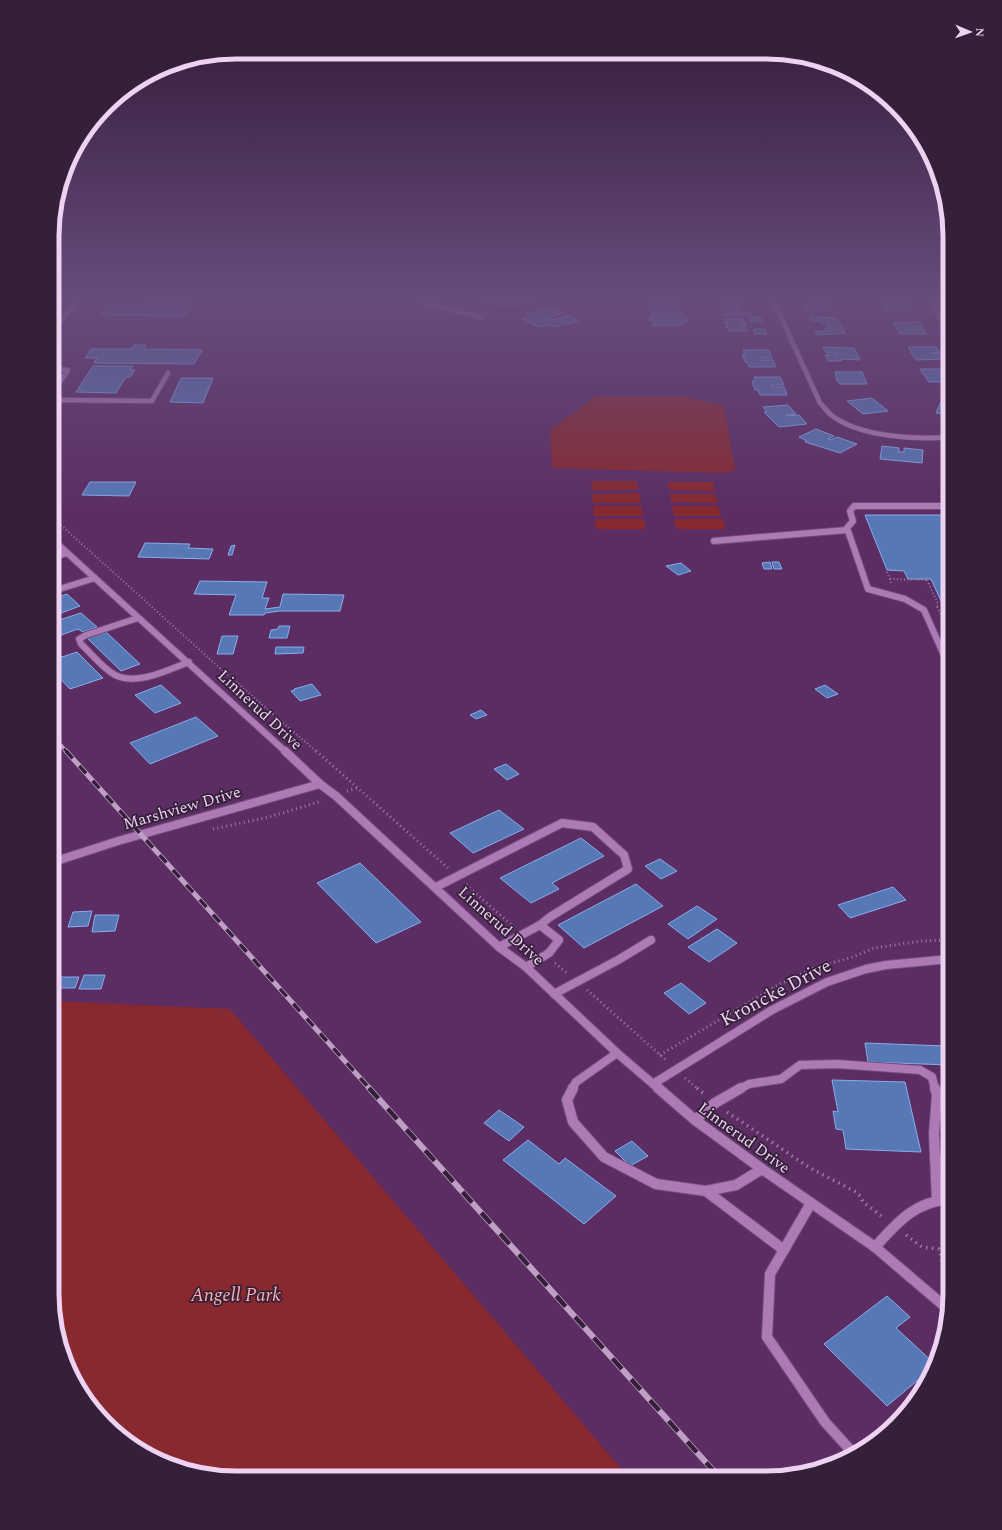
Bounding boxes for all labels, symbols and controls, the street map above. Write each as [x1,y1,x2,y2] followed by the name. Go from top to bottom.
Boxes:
[950,12,990,52] north arrow
[971,28,988,37] text: N
[212,664,308,756] street label: Linnerud Drive
[120,780,244,836] street label: Marshview Drive
[452,881,550,971] street label: Linnerud Drive
[715,951,837,1035] street label: Kroncke Drive
[693,1096,795,1180] street label: Linnerud Drive
[190,1281,281,1310] park label: Angell Park

